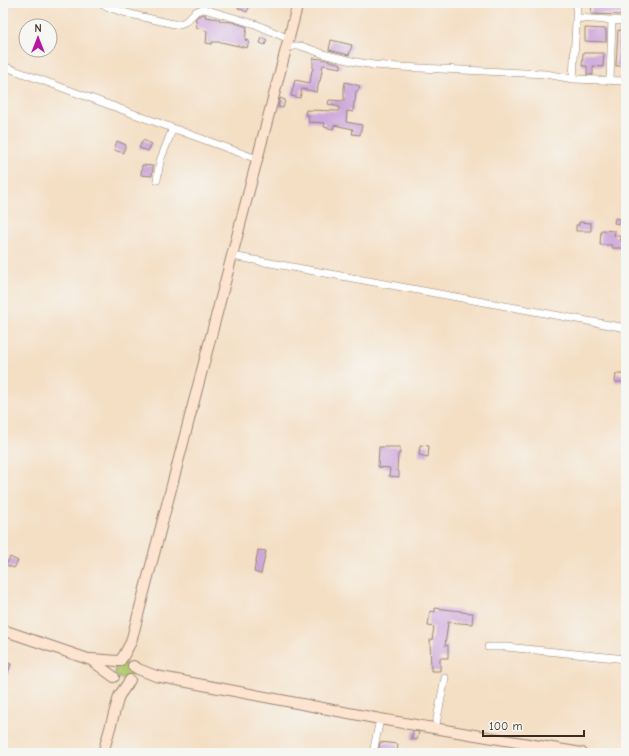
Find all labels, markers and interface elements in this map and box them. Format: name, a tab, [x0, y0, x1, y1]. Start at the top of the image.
north arrow	[18, 18, 58, 58]
text: N	[34, 22, 42, 35]
scale bar	[483, 712, 584, 738]
text: 100 m	[489, 719, 522, 733]

